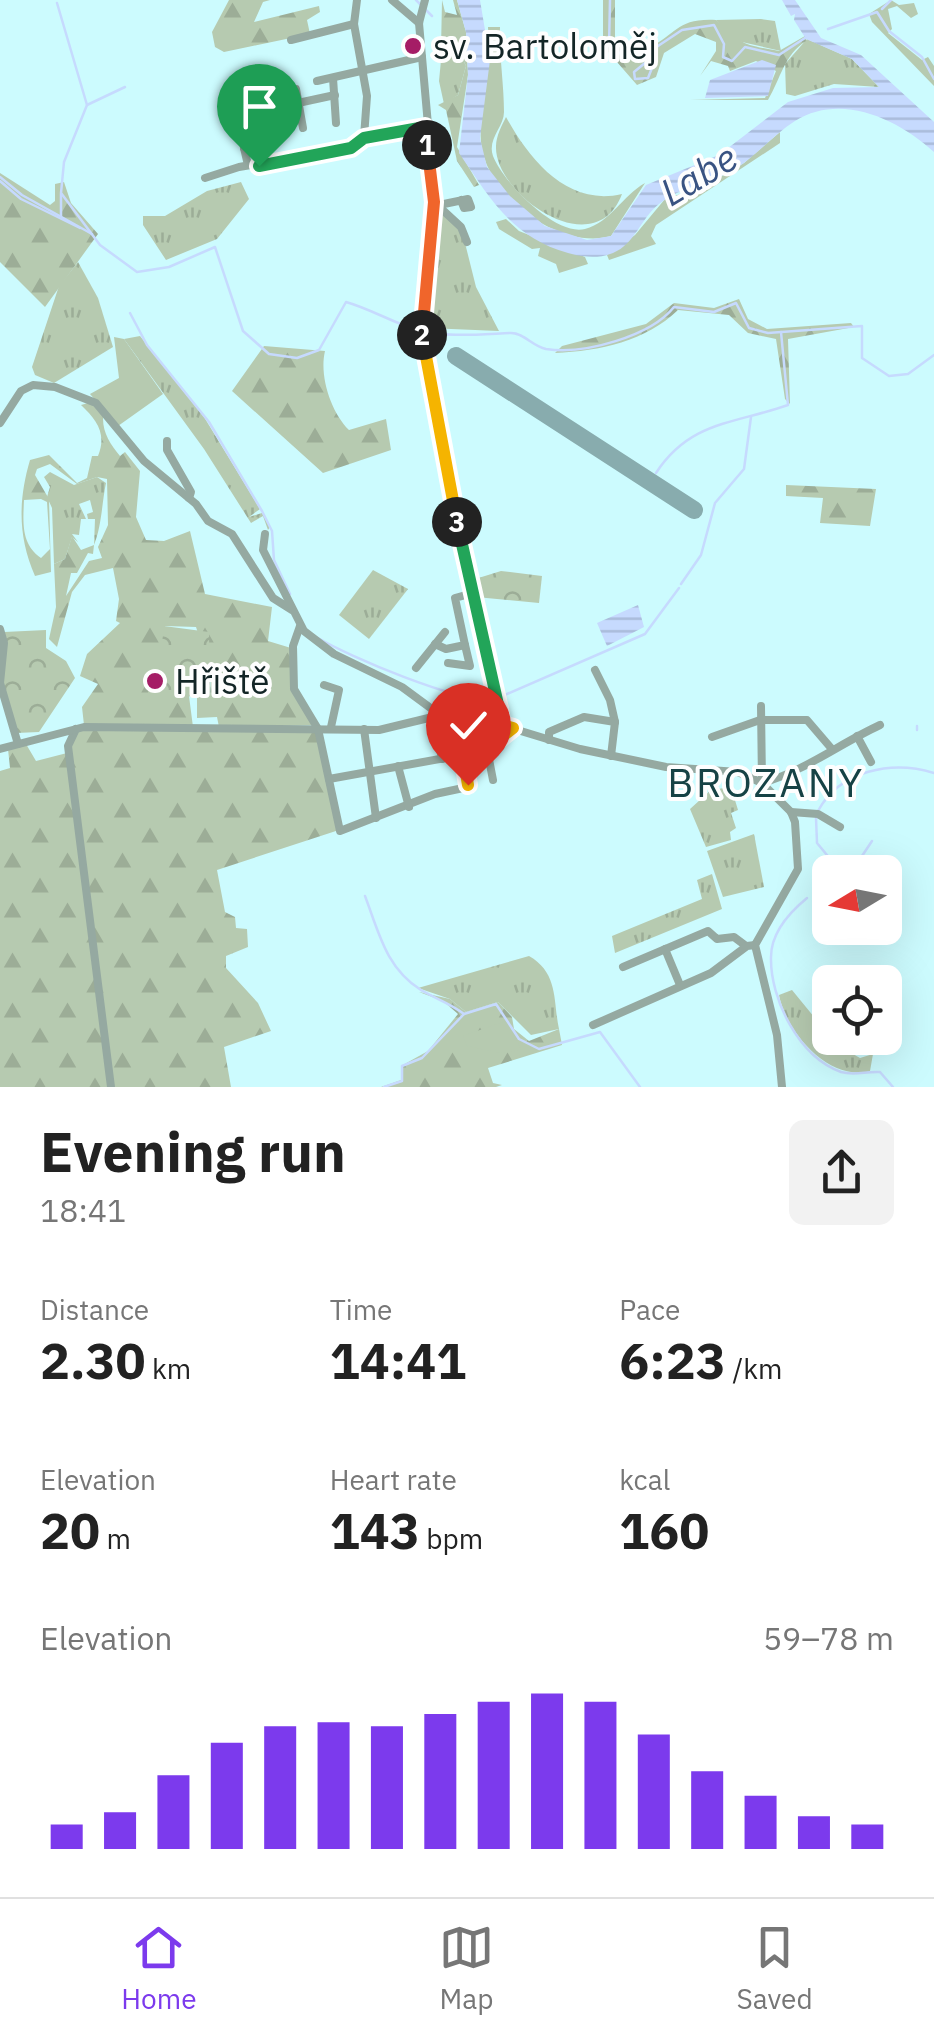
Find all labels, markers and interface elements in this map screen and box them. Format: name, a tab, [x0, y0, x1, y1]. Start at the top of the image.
place label: sv. Bartoloměj	[433, 23, 657, 69]
marker: sv. Bartoloměj	[402, 35, 424, 57]
pin	[217, 64, 302, 167]
icon: arrive	[232, 79, 287, 134]
pin: 1	[402, 120, 452, 170]
text: 1	[419, 126, 435, 163]
water label: Labe	[651, 132, 745, 216]
pin: 2	[397, 310, 447, 360]
text: 2	[414, 316, 430, 353]
pin: 3	[432, 497, 482, 547]
text: 3	[449, 503, 465, 540]
place label: Hřiště	[175, 658, 270, 704]
marker: Hřiště	[144, 670, 166, 692]
pin	[426, 683, 511, 786]
icon: check	[441, 698, 496, 753]
district label: BROZANY	[667, 756, 865, 808]
north arrow	[812, 855, 902, 945]
map controls	[812, 855, 902, 1055]
button: locate	[812, 965, 902, 1055]
text: Evening run	[40, 1116, 346, 1187]
button: share	[789, 1120, 894, 1225]
text: 18:41	[40, 1189, 126, 1231]
text: Distance	[40, 1291, 149, 1328]
text: Time	[330, 1291, 393, 1328]
text: Pace	[619, 1291, 680, 1328]
text: 2.30	[40, 1328, 146, 1393]
text: 14:41	[330, 1328, 466, 1393]
text: 6:23	[619, 1328, 726, 1393]
text: km	[146, 1350, 191, 1387]
text: /km	[726, 1350, 782, 1387]
text: Elevation	[40, 1461, 156, 1498]
text: Heart rate	[330, 1461, 457, 1498]
text: kcal	[619, 1461, 670, 1498]
text: 20	[40, 1498, 100, 1563]
text: 143	[330, 1498, 420, 1563]
text: 160	[619, 1498, 709, 1563]
text: m	[100, 1520, 131, 1557]
text: bpm	[420, 1520, 483, 1557]
text: Elevation	[40, 1617, 173, 1659]
text: 59–78 m	[763, 1617, 894, 1659]
tab: Home	[121, 1920, 197, 2017]
tab: Map	[439, 1920, 494, 2017]
tab: Saved	[737, 1920, 813, 2017]

